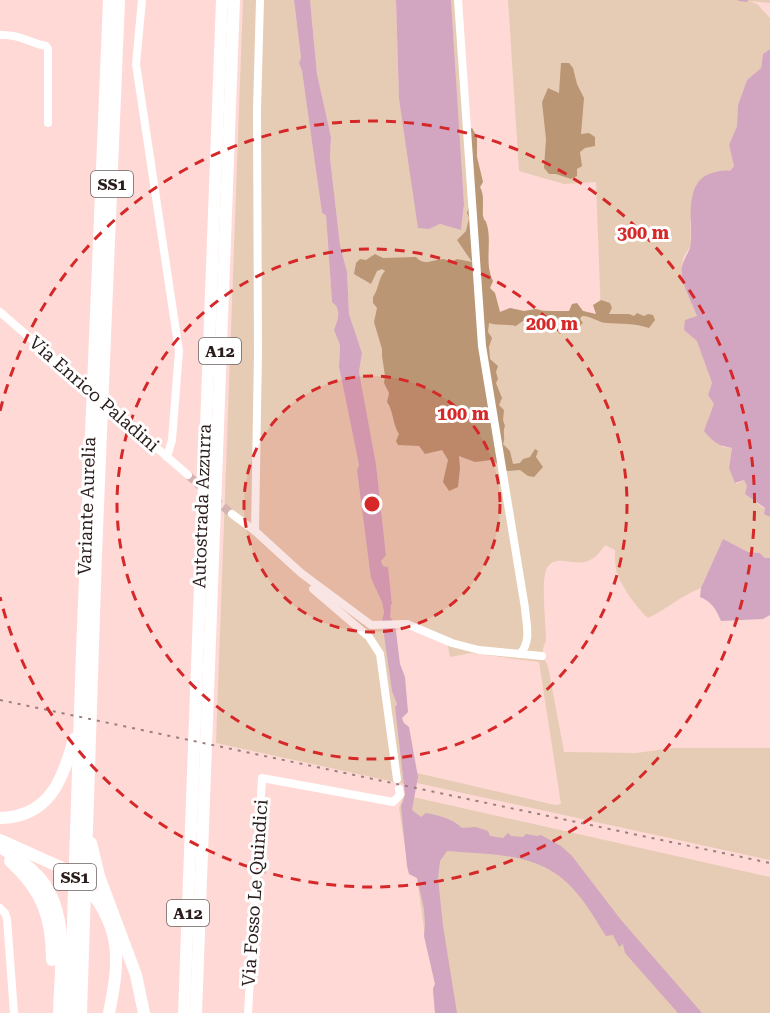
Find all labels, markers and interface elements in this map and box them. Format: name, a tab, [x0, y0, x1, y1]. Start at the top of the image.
road number: SS1	[91, 171, 133, 197]
text: 300 m	[617, 222, 670, 243]
text: 200 m	[526, 313, 579, 334]
street label: Via Enrico Paladini	[25, 332, 164, 456]
road number: A12	[199, 338, 241, 364]
text: 100 m	[437, 403, 490, 424]
street label: Autostrada Azzurra	[188, 423, 215, 589]
street label: Variante Aurelia	[74, 436, 99, 575]
centre of rings	[362, 494, 382, 514]
street label: Via Fosso Le Quindici	[237, 798, 272, 987]
road number: SS1	[54, 864, 96, 890]
road number: A12	[167, 900, 209, 926]

